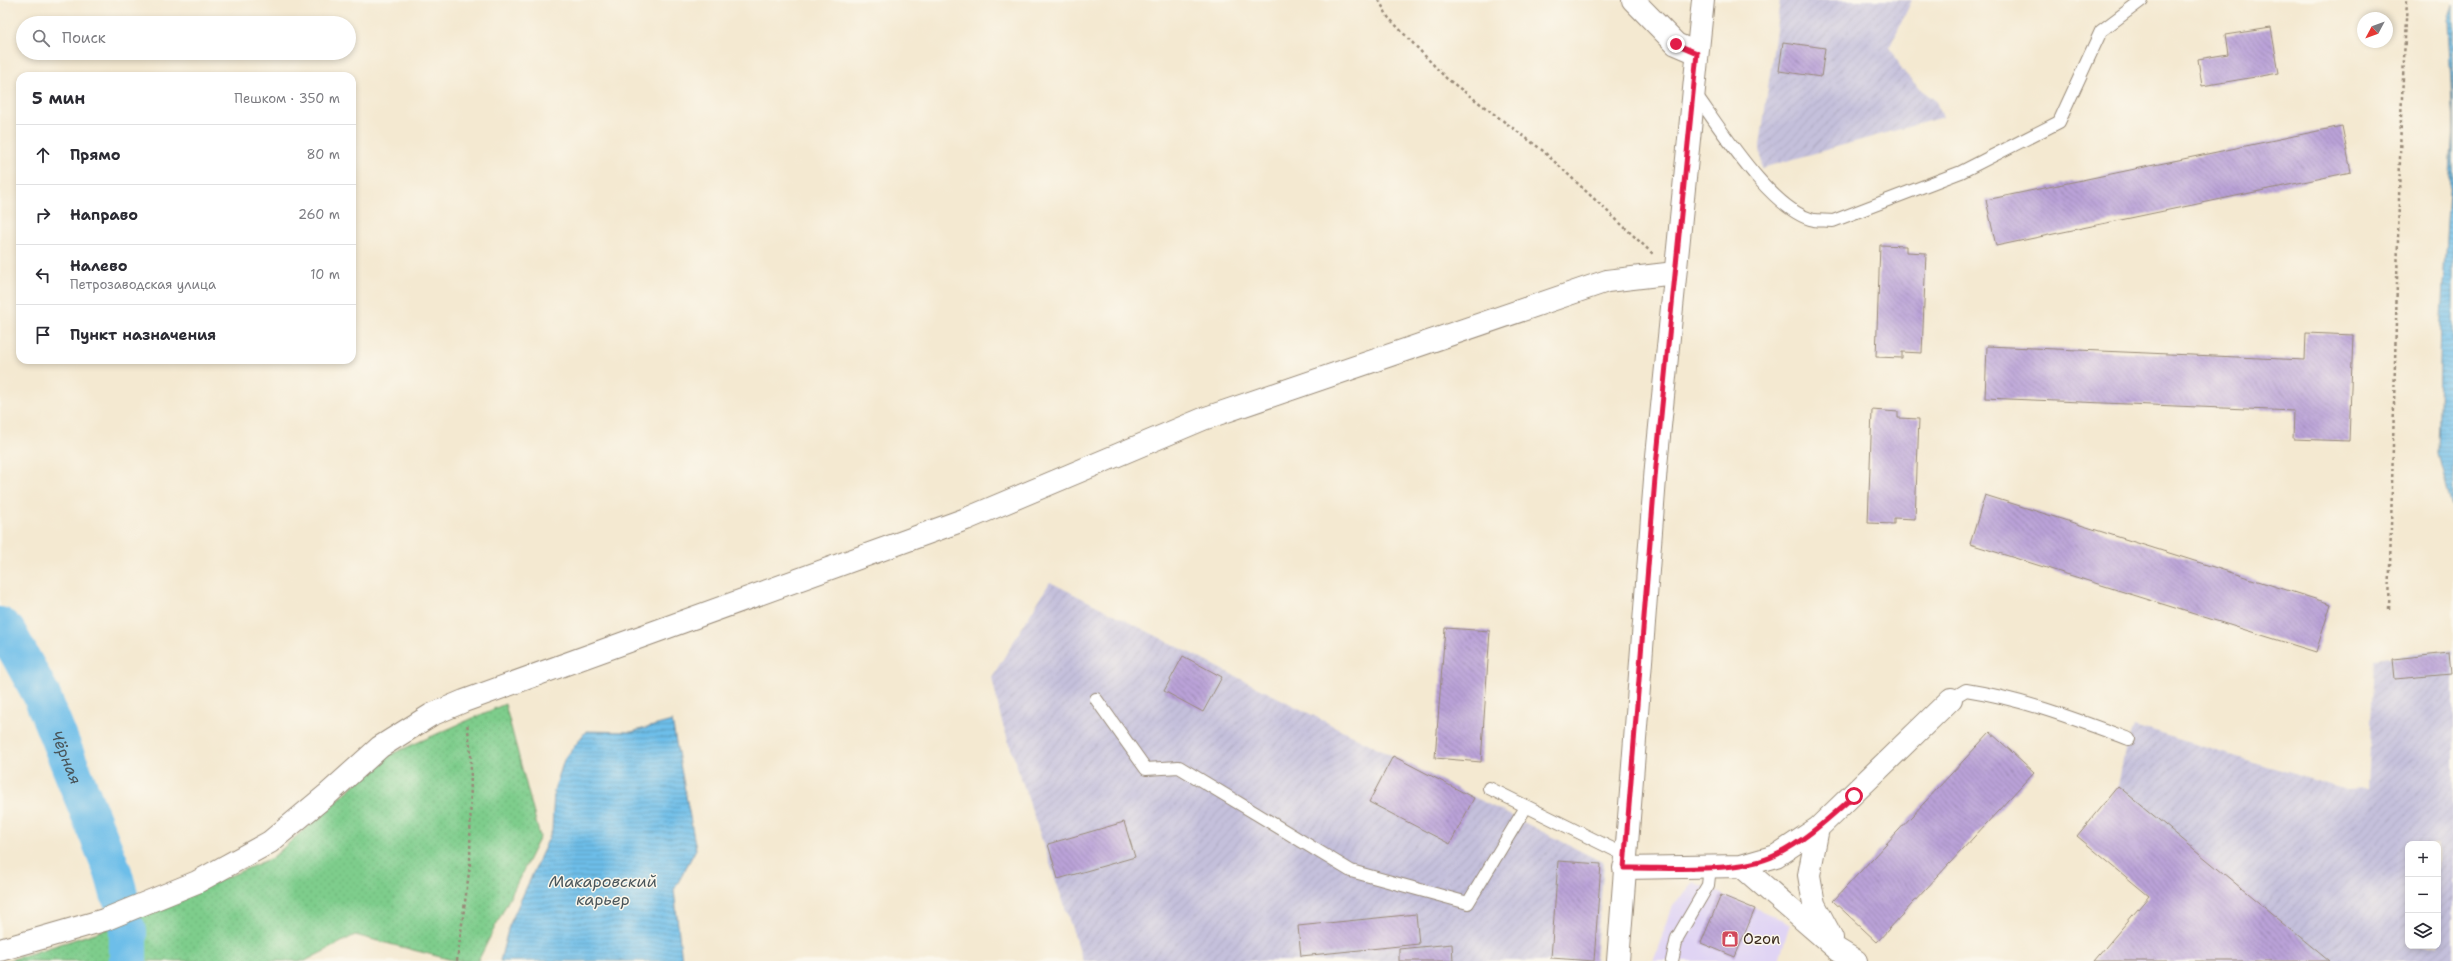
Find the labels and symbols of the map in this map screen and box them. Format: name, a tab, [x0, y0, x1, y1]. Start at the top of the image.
north arrow	[2357, 12, 2393, 48]
route end	[1667, 35, 1685, 53]
water label: Чёрная	[46, 727, 86, 787]
route start	[1845, 787, 1863, 805]
water label: Макаровский карьер	[549, 871, 657, 910]
shop icon: Ozon	[1720, 929, 1740, 949]
place label: Ozon	[1743, 929, 1780, 949]

